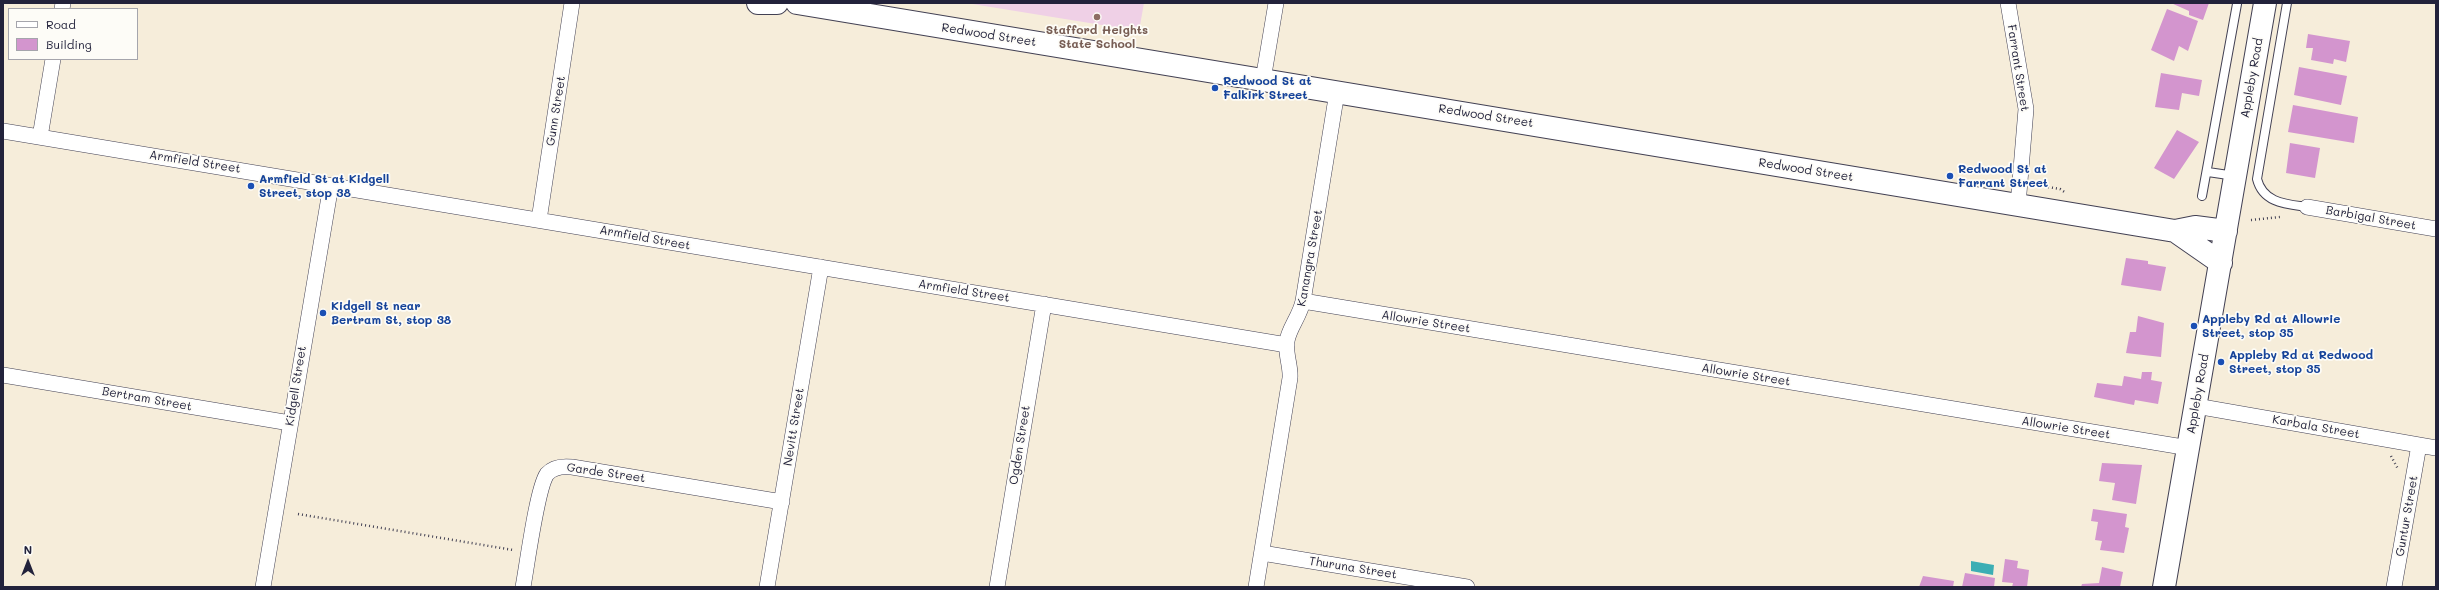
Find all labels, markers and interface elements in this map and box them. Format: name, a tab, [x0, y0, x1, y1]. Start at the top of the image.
legend	[8, 8, 138, 60]
marker: Stafford Heights State School	[1092, 12, 1102, 22]
text: Road	[46, 16, 76, 32]
street label: Redwood Street	[941, 20, 1037, 50]
place label: Stafford Heights State School	[1046, 23, 1148, 51]
street label: Farrant Street	[2004, 24, 2032, 112]
text: Building	[46, 36, 92, 52]
street label: Appleby Road	[2238, 37, 2266, 119]
place label: Redwood St at Falkirk Street	[1223, 74, 1312, 102]
street label: Gunn Street	[543, 75, 569, 147]
marker: Redwood St at Falkirk Street	[1210, 83, 1220, 93]
street label: Redwood Street	[1438, 101, 1534, 131]
street label: Armfield Street	[148, 148, 242, 176]
street label: Redwood Street	[1758, 155, 1854, 185]
place label: Redwood St at Farrant Street	[1958, 162, 2048, 190]
marker: Redwood St at Farrant Street	[1945, 171, 1955, 181]
place label: Armfield St at Kidgell Street, stop 38	[259, 172, 389, 200]
marker: Armfield St at Kidgell Street, stop 38	[246, 181, 256, 191]
street label: Barbigal Street	[2325, 203, 2417, 233]
street label: Kanangra Street	[1294, 208, 1326, 308]
street label: Armfield Street	[598, 223, 692, 253]
street label: Armfield Street	[917, 277, 1011, 305]
place label: Kidgell St near Bertram St, stop 38	[331, 299, 451, 327]
marker: Kidgell St near Bertram St, stop 38	[318, 308, 328, 318]
street label: Allowrie Street	[1380, 308, 1472, 336]
place label: Appleby Rd at Allowrie Street, stop 35	[2202, 312, 2340, 340]
marker: Appleby Rd at Allowrie Street, stop 35	[2189, 321, 2199, 331]
street label: Kidgell Street	[283, 345, 309, 427]
place label: Appleby Rd at Redwood Street, stop 35	[2229, 348, 2373, 376]
street label: Appleby Road	[2184, 353, 2212, 435]
marker: Appleby Rd at Redwood Street, stop 35	[2216, 357, 2226, 367]
street label: Allowrie Street	[1700, 361, 1792, 389]
street label: Bertram Street	[101, 384, 193, 414]
street label: Nevitt Street	[781, 387, 807, 467]
street label: Ogden Street	[1007, 404, 1033, 486]
street label: Karbala Street	[2271, 412, 2361, 442]
street label: Allowrie Street	[2020, 414, 2112, 442]
street label: Garde Street	[566, 460, 646, 486]
street label: Guntur Street	[2393, 474, 2421, 558]
north arrow	[8, 542, 48, 582]
text: N	[24, 542, 32, 557]
street label: Thuruna Street	[1308, 554, 1398, 582]

